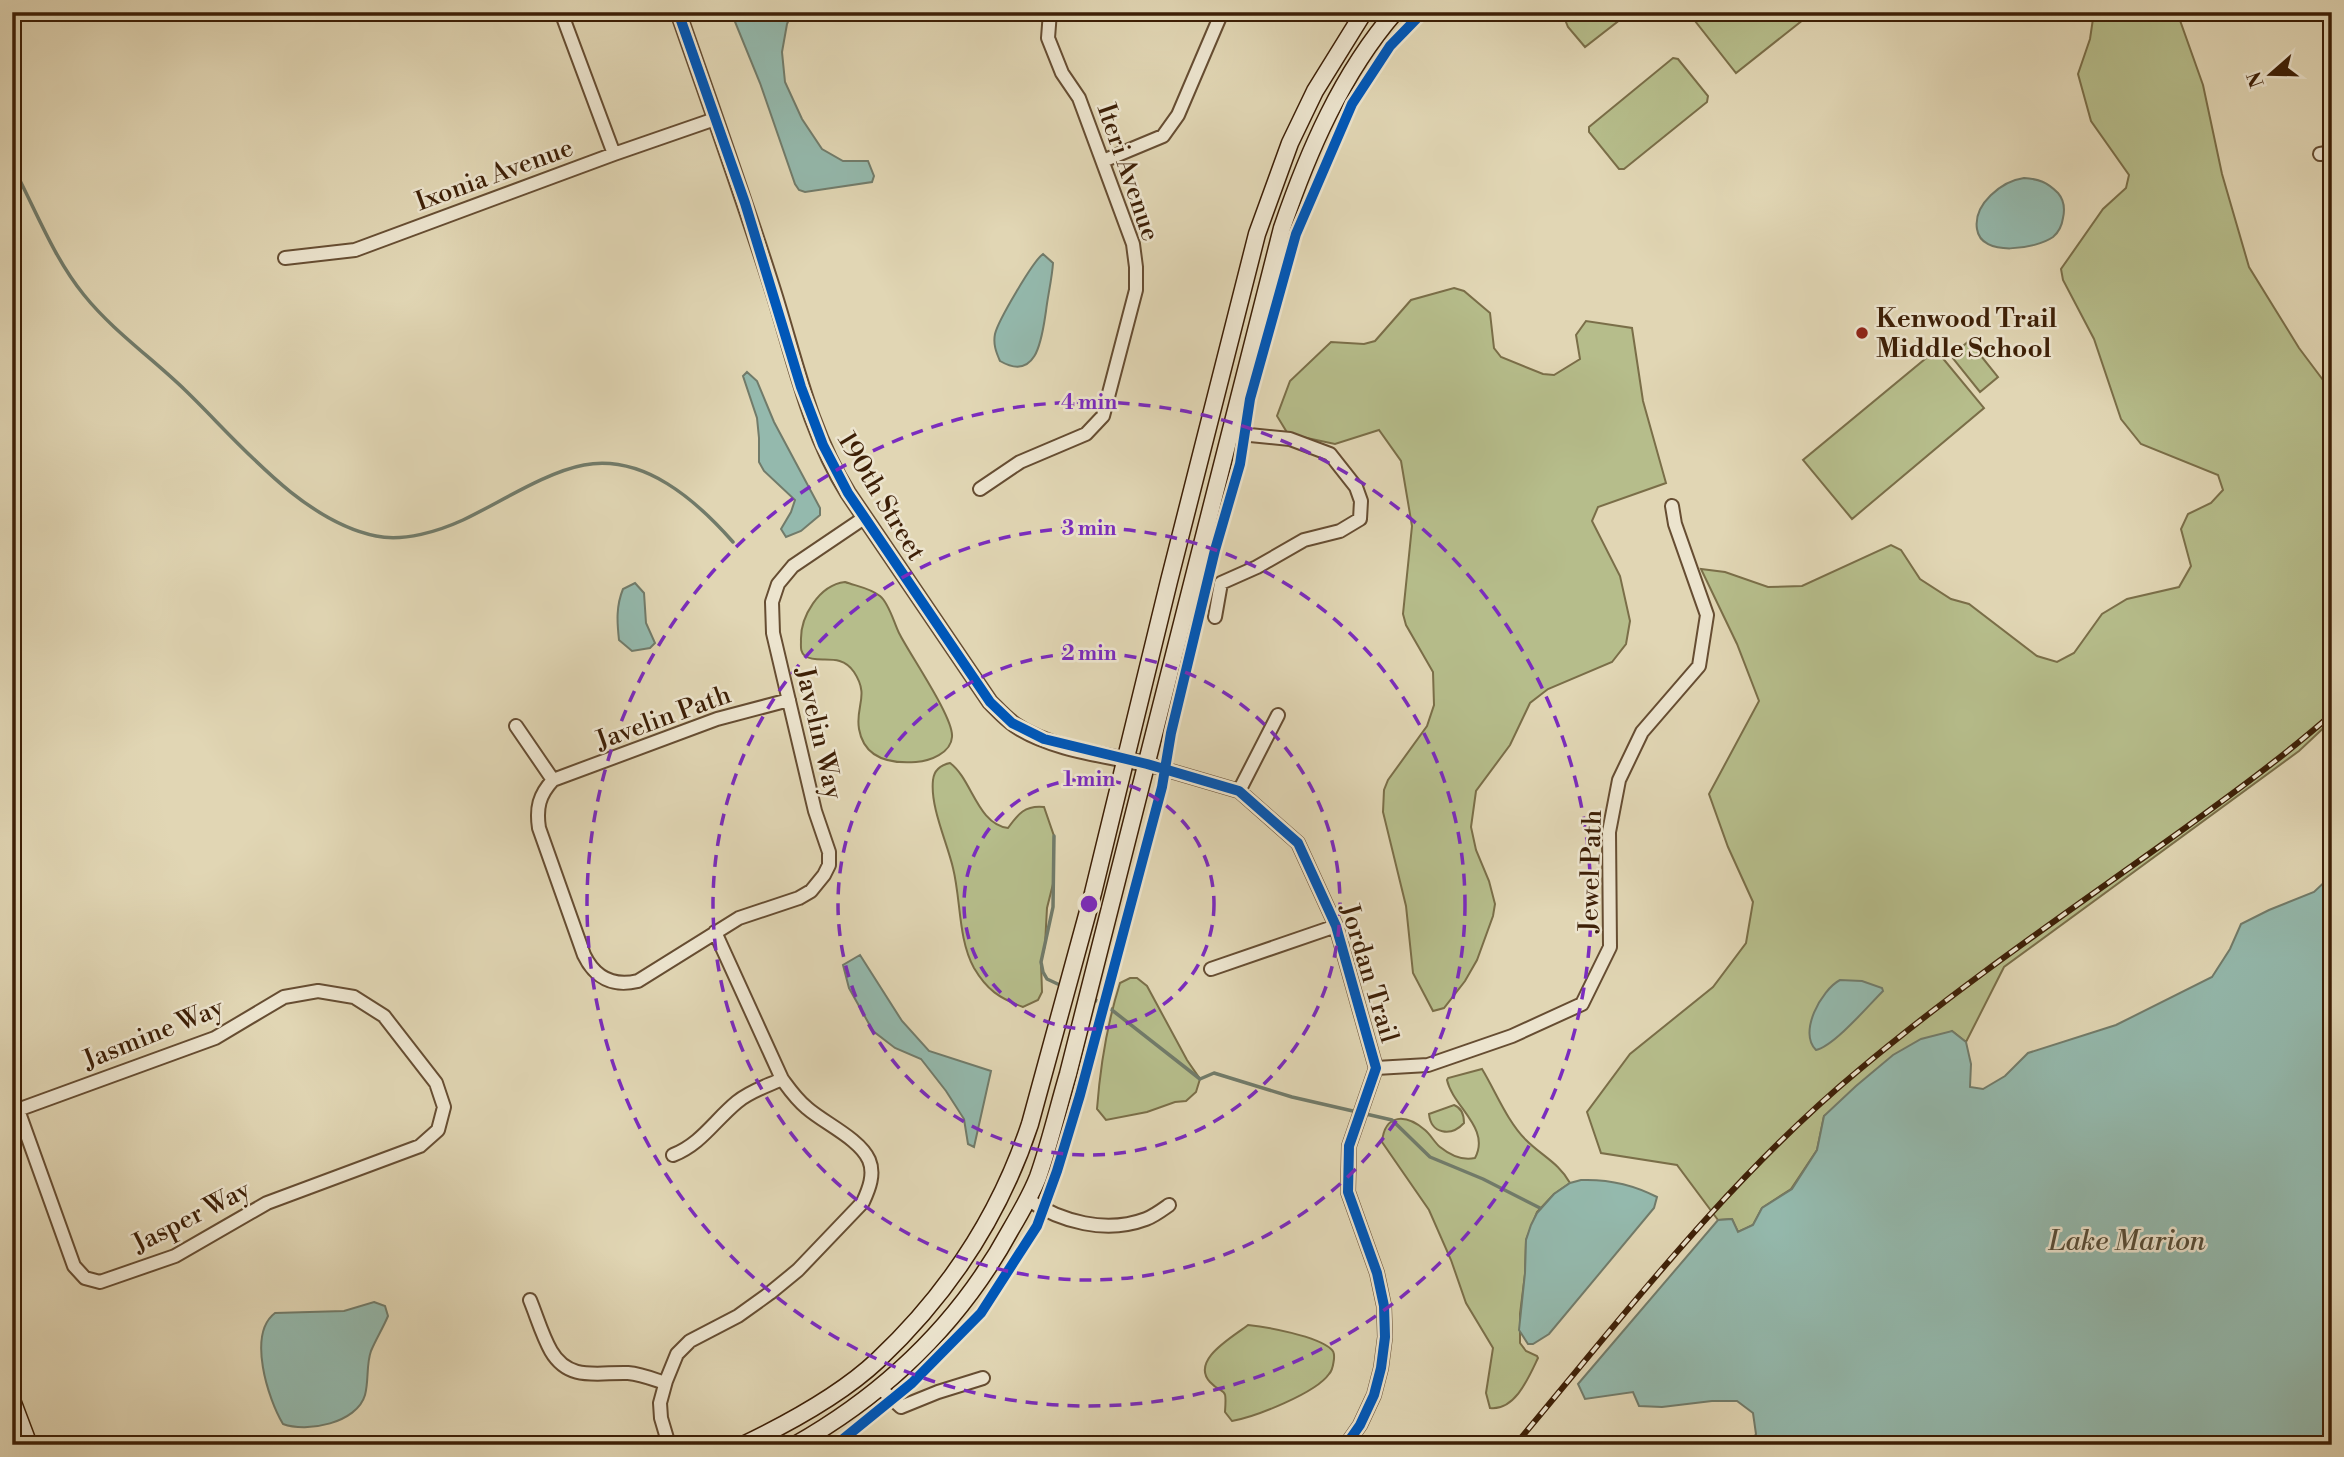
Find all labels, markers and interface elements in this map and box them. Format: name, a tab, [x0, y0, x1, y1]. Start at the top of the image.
north arrow	[2236, 38, 2306, 108]
text: N	[2242, 68, 2270, 91]
street label: Iteri Avenue	[1090, 99, 1167, 245]
street label: Ixonia Avenue	[411, 132, 577, 218]
place label: Kenwood Trail Middle School	[1876, 303, 2058, 365]
marker: Kenwood Trail Middle School	[1854, 325, 1870, 341]
text: 4 min	[1061, 390, 1117, 416]
street label: 190th Street	[830, 426, 932, 567]
text: 3 min	[1062, 516, 1116, 542]
text: 2 min	[1061, 641, 1117, 667]
street label: Javelin Way	[788, 663, 850, 803]
street label: Javelin Path	[591, 679, 735, 757]
text: 1 min	[1063, 767, 1115, 793]
street label: Jewel Path	[1573, 809, 1609, 934]
centre of rings	[1077, 892, 1101, 916]
street label: Jordan Trail	[1333, 899, 1405, 1047]
street label: Jasmine Way	[78, 991, 229, 1077]
street label: Jasper Way	[126, 1173, 256, 1261]
water label: Lake Marion	[2047, 1224, 2206, 1259]

